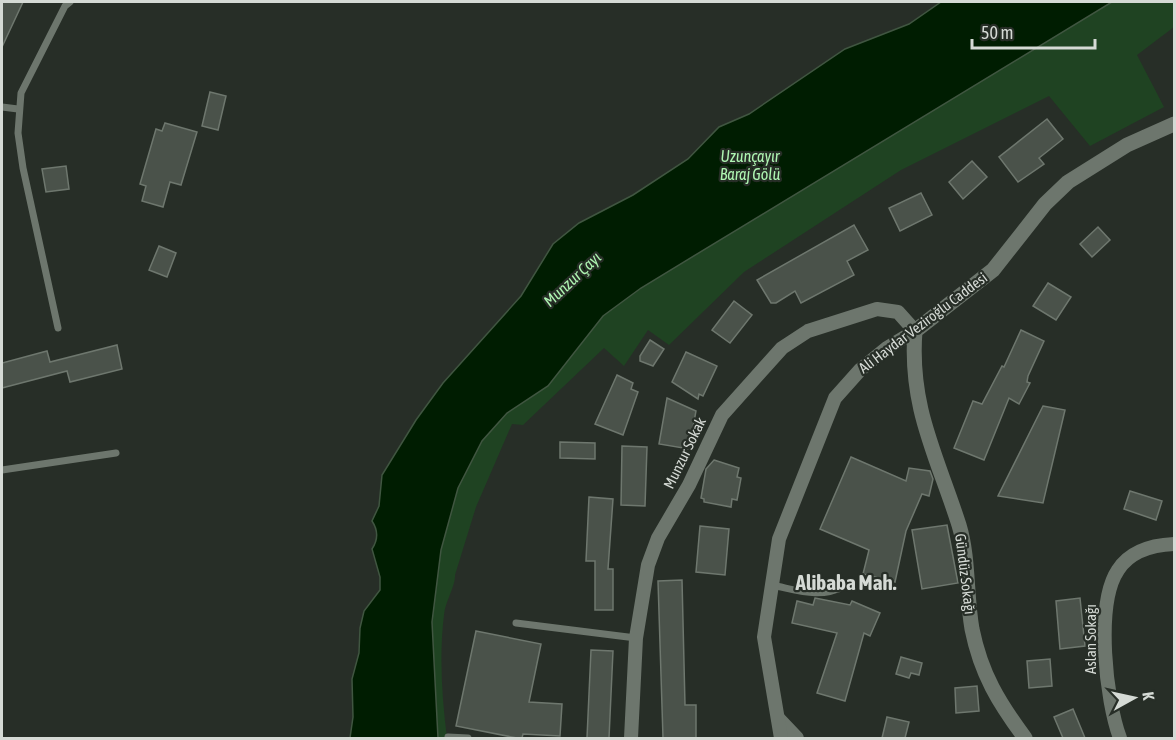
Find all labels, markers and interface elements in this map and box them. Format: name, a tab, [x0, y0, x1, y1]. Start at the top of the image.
scale bar	[972, 12, 1095, 50]
text: 50 m	[981, 22, 1013, 43]
water label: Uzunçayır Baraj Gölü	[720, 147, 781, 184]
water label: Munzur Çayı	[540, 248, 605, 311]
street label: Ali Haydar Veziroğlu Caddesi	[855, 269, 990, 376]
street label: Munzur Sokak	[660, 414, 709, 491]
street label: Gündüz Sokağı	[952, 533, 979, 615]
district label: Alibaba Mah.	[795, 570, 897, 594]
street label: Aslan Sokağı	[1082, 604, 1099, 674]
north arrow	[1104, 668, 1164, 728]
text: K	[1139, 691, 1158, 701]

